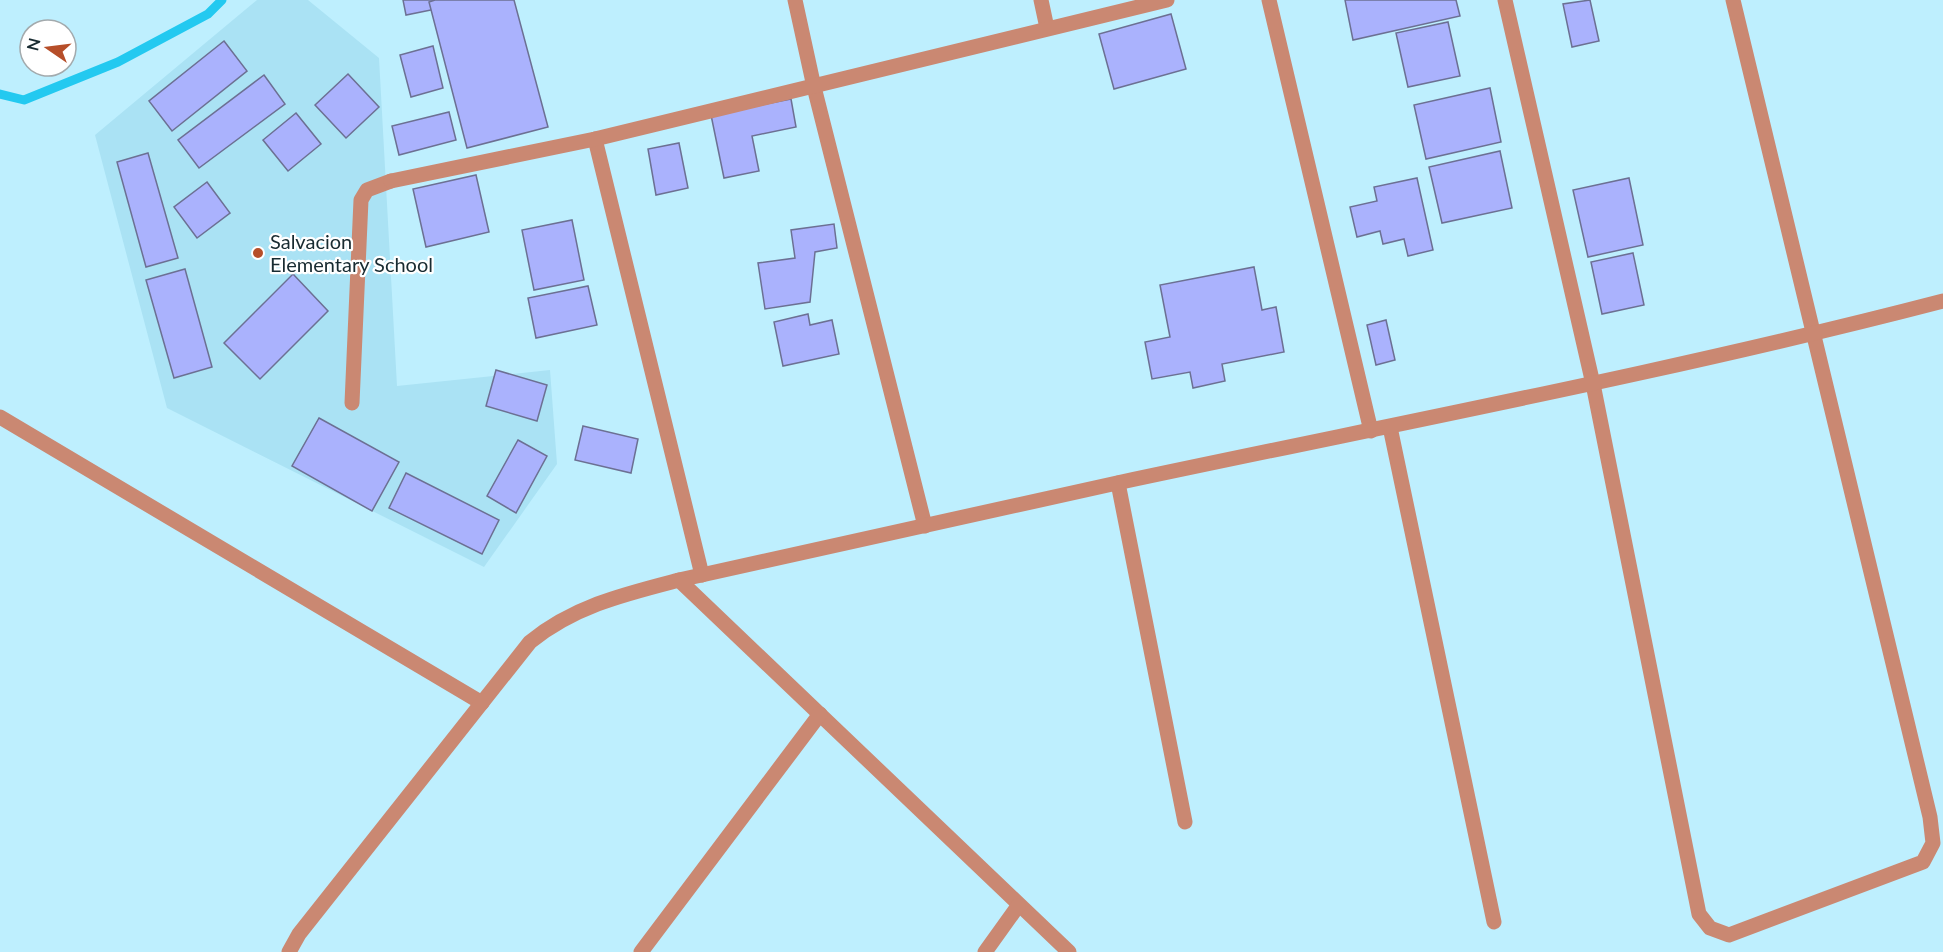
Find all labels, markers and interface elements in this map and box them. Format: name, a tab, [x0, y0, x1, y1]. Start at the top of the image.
north arrow	[18, 18, 78, 78]
text: N	[22, 36, 44, 53]
place label: Salvacion Elementary School	[270, 229, 433, 276]
marker: Salvacion Elementary School	[251, 246, 265, 260]

